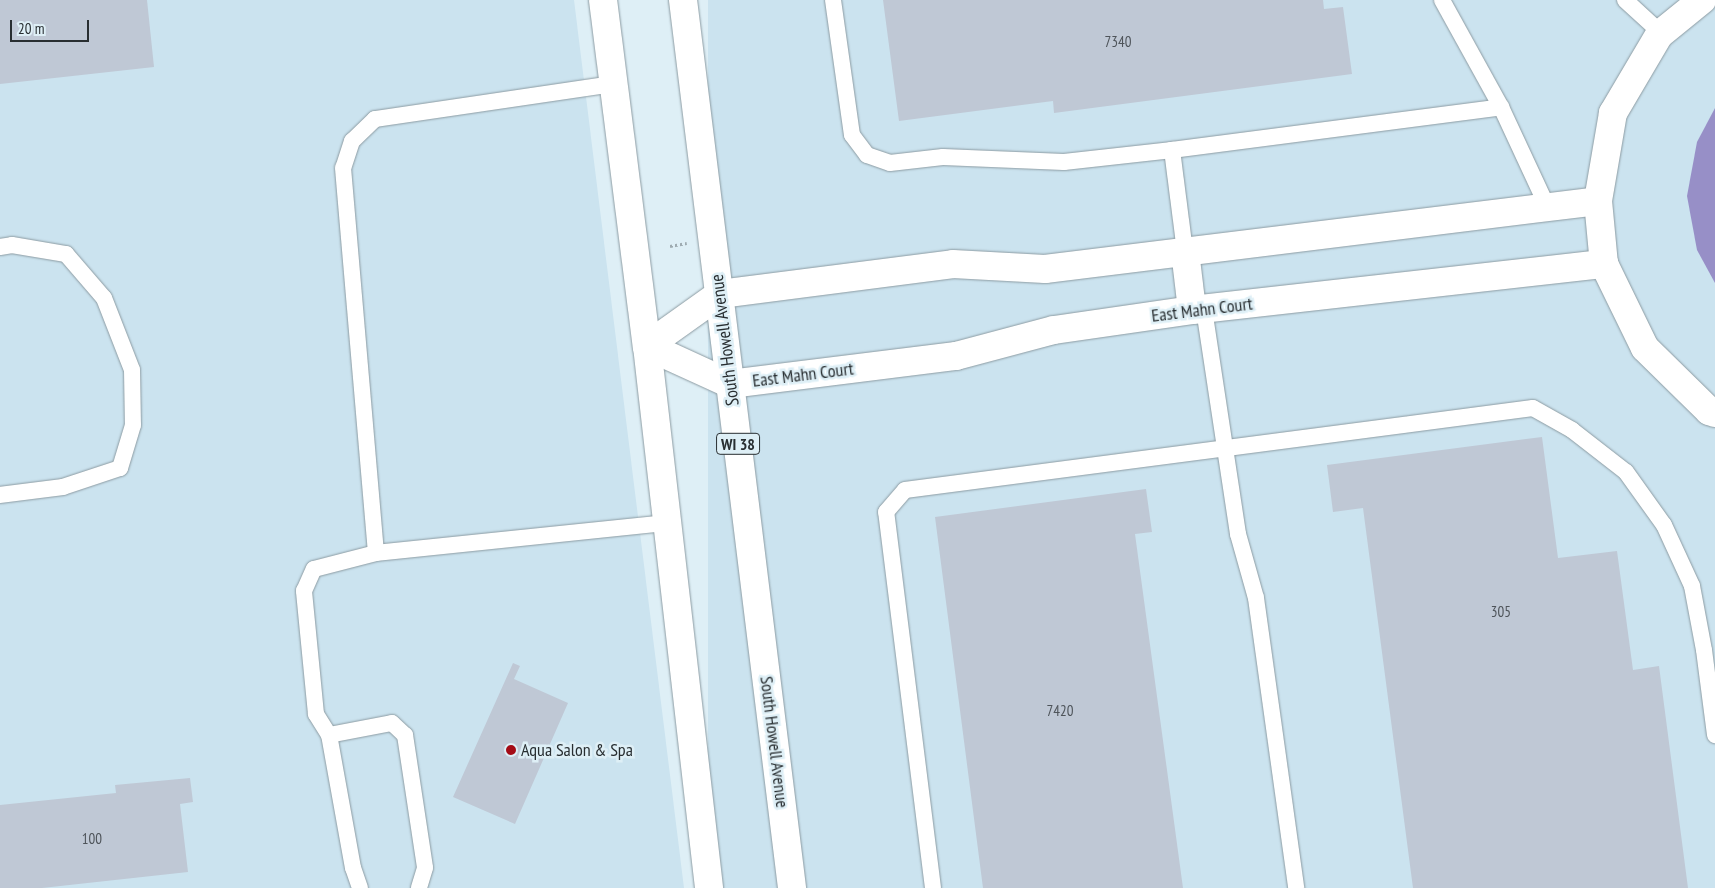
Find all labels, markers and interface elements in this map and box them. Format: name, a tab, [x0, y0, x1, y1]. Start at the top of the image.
scale bar	[12, 10, 91, 42]
text: 20 m	[18, 19, 44, 38]
house number: 7340	[1105, 33, 1131, 51]
street label: South Howell Avenue	[706, 273, 744, 407]
street label: East Mahn Court	[1150, 293, 1254, 327]
street label: East Mahn Court	[751, 358, 855, 392]
road number: WI 38	[716, 430, 760, 458]
house number: 305	[1491, 603, 1511, 621]
street label: South Howell Avenue	[755, 675, 793, 809]
house number: 7420	[1047, 702, 1073, 720]
place label: Aqua Salon & Spa	[521, 739, 633, 761]
marker: Aqua Salon & Spa	[505, 744, 517, 756]
house number: 100	[82, 830, 102, 848]

